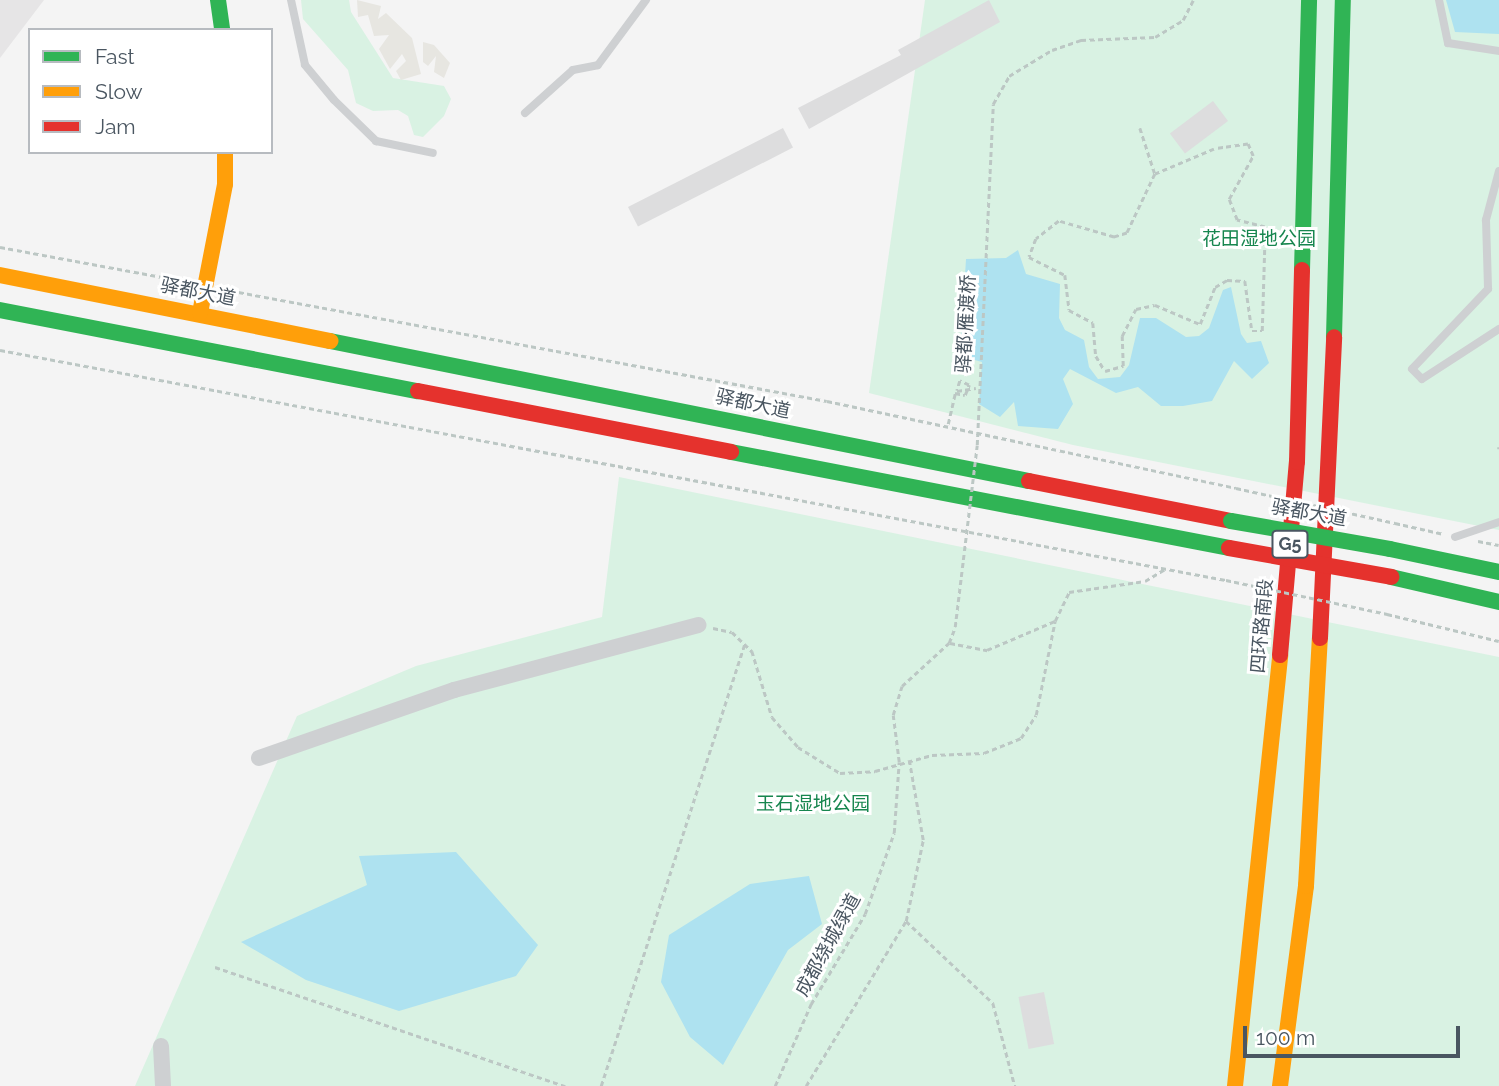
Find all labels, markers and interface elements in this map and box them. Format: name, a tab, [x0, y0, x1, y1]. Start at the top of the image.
legend	[28, 28, 273, 154]
text: Fast	[95, 44, 135, 69]
text: Slow	[95, 79, 143, 104]
text: Jam	[95, 114, 136, 139]
park label: 花田湿地公园	[1202, 228, 1316, 250]
street label: 驿都大道	[159, 274, 237, 310]
street label: 驿都·雁渡桥	[952, 274, 980, 374]
street label: 驿都大道	[713, 385, 793, 423]
street label: 驿都大道	[1270, 495, 1348, 531]
road number: G5	[1271, 530, 1309, 558]
street label: 四环路南段	[1247, 578, 1277, 674]
park label: 玉石湿地公园	[756, 793, 870, 815]
street label: 成都绕城绿道	[790, 890, 866, 1000]
scale bar	[1247, 1012, 1464, 1056]
text: 100 m	[1256, 1025, 1315, 1050]

